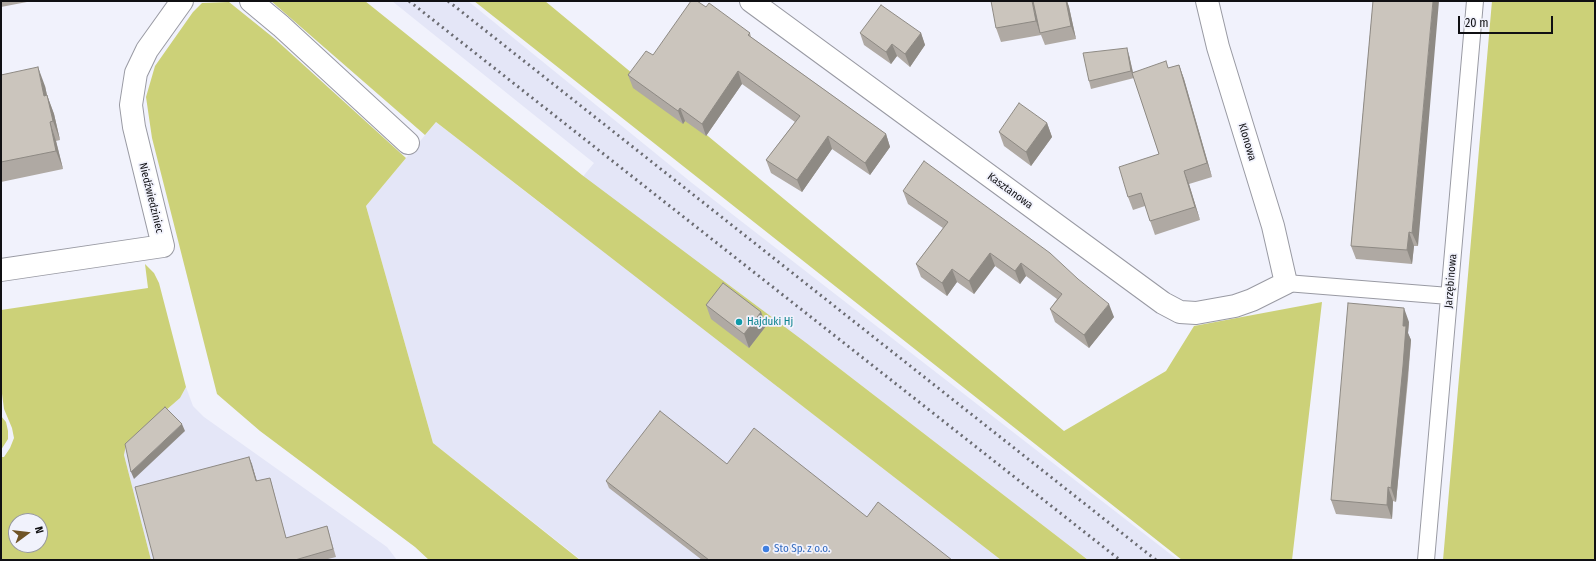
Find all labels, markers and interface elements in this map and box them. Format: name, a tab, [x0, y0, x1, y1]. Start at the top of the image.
scale bar	[1460, 8, 1555, 34]
text: 20 m	[1465, 16, 1489, 30]
street label: Klonowa	[1235, 122, 1259, 162]
street label: Niedźwiedziniec	[136, 161, 166, 235]
street label: Kasztanowa	[985, 170, 1035, 212]
street label: Jarzębinowa	[1442, 253, 1460, 309]
place label: Hajduki Hj	[747, 315, 793, 329]
marker: Hajduki Hj	[734, 317, 744, 327]
north arrow	[8, 513, 48, 553]
text: N	[32, 525, 46, 535]
place label: Sto Sp. z o.o.	[774, 542, 830, 556]
marker: Sto Sp. z o.o.	[761, 544, 771, 554]

